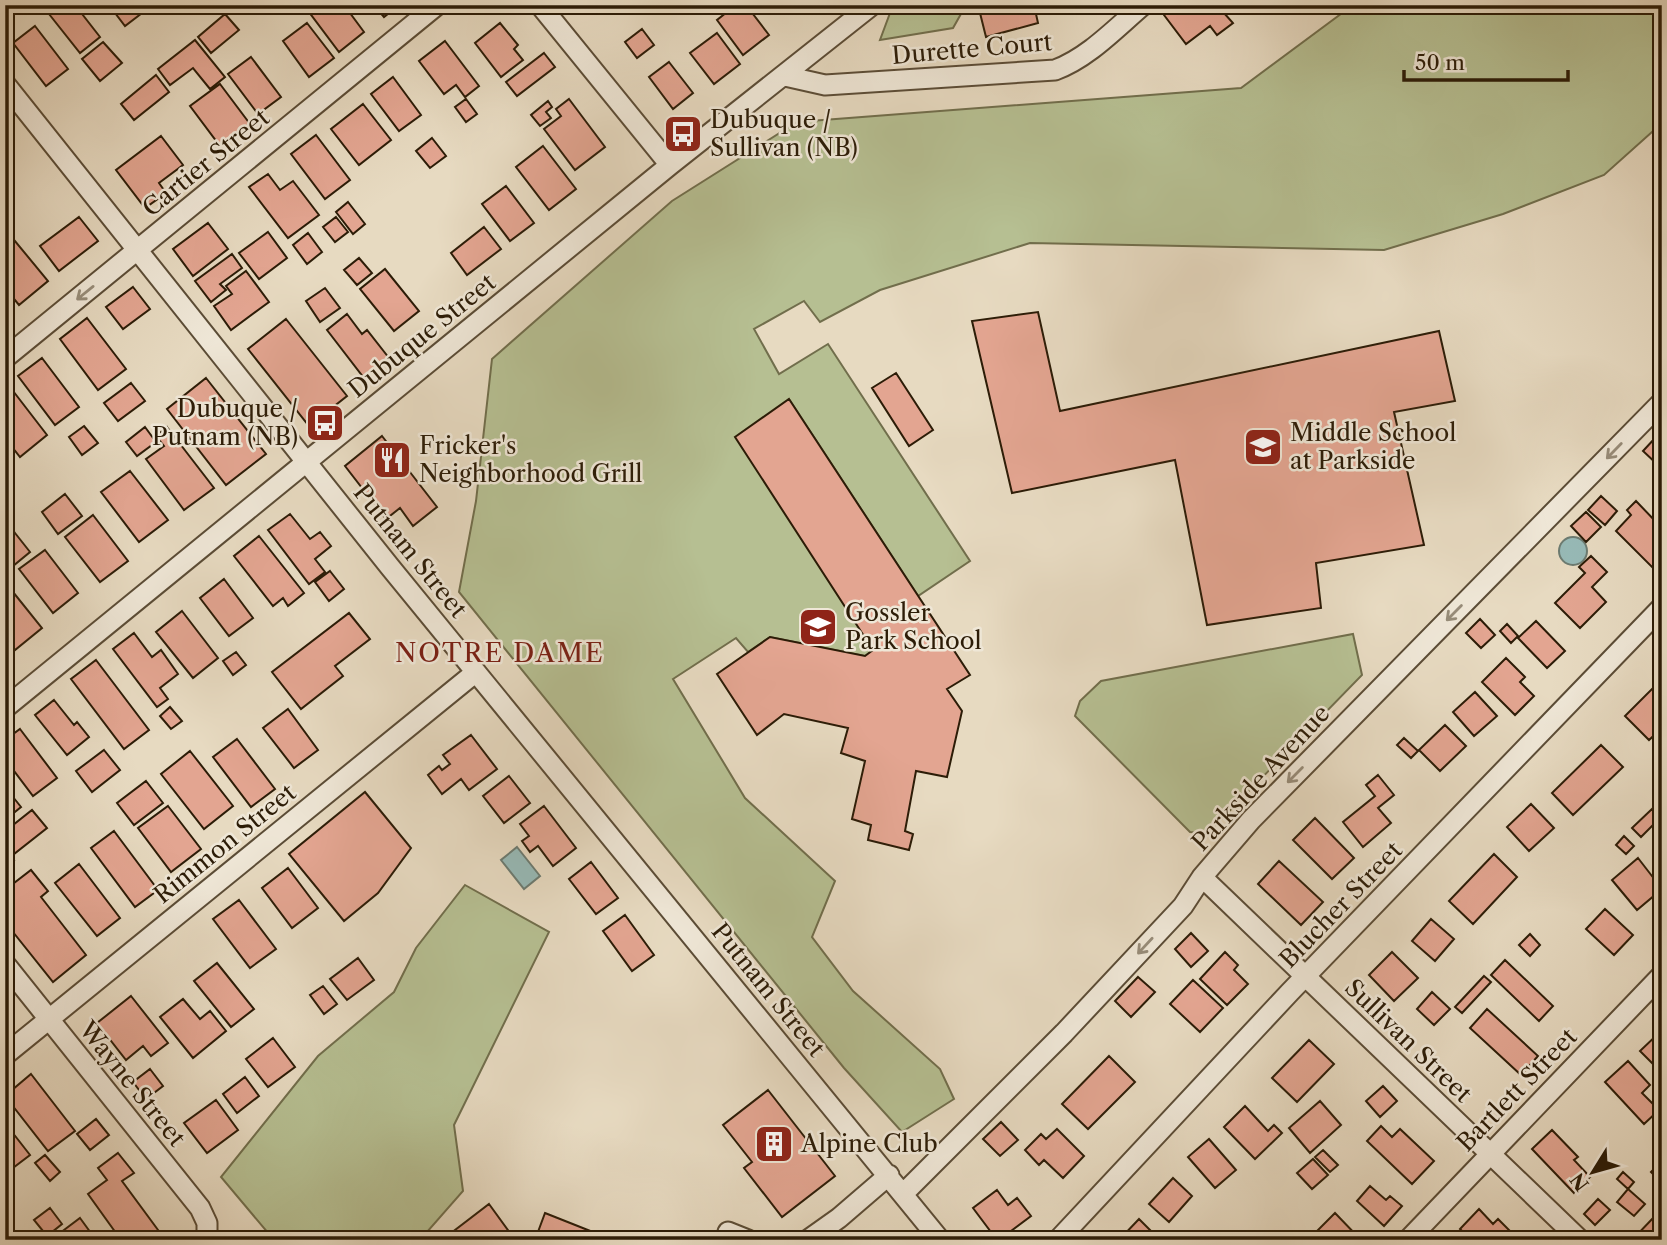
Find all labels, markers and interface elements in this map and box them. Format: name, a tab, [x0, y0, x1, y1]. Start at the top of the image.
street label: Durette Court	[891, 27, 1054, 70]
scale bar	[1404, 38, 1569, 82]
text: 50 m	[1415, 50, 1465, 75]
street label: Cartier Street	[137, 102, 275, 223]
place label: Dubuque / Sullivan (NB)	[710, 105, 858, 162]
bus stop icon: Dubuque / Sullivan (NB)	[662, 113, 704, 155]
street label: Dubuque Street	[342, 267, 501, 404]
one-way arrow	[76, 286, 94, 301]
place label: Dubuque / Putnam (NB)	[152, 394, 298, 451]
bus stop icon: Dubuque / Putnam (NB)	[304, 402, 346, 444]
place label: Middle School at Parkside	[1290, 418, 1456, 475]
school or university icon: Middle School at Parkside	[1242, 426, 1284, 468]
place label: Fricker's Neighborhood Grill	[419, 431, 642, 488]
restaurant icon: Fricker's Neighborhood Grill	[371, 439, 413, 481]
one-way arrow	[1605, 442, 1622, 459]
street label: Putnam Street	[348, 478, 473, 624]
place label: Gossler Park School	[845, 598, 982, 655]
one-way arrow	[1446, 604, 1463, 621]
school or university icon: Gossler Park School	[797, 606, 839, 648]
district label: NOTRE DAME	[395, 637, 605, 669]
street label: Parkside Avenue	[1186, 699, 1336, 857]
one-way arrow	[1286, 766, 1303, 783]
street label: Rimmon Street	[148, 777, 302, 910]
street label: Blucher Street	[1273, 835, 1408, 974]
street label: Putnam Street	[706, 917, 831, 1063]
one-way arrow	[1137, 937, 1154, 954]
street label: Sullivan Street	[1339, 973, 1478, 1109]
street label: Wayne Street	[73, 1015, 192, 1152]
street label: Bartlett Street	[1451, 1022, 1583, 1157]
building icon: Alpine Club	[753, 1123, 795, 1165]
place label: Alpine Club	[800, 1129, 938, 1158]
north arrow	[1558, 1136, 1628, 1206]
text: N	[1566, 1168, 1594, 1195]

